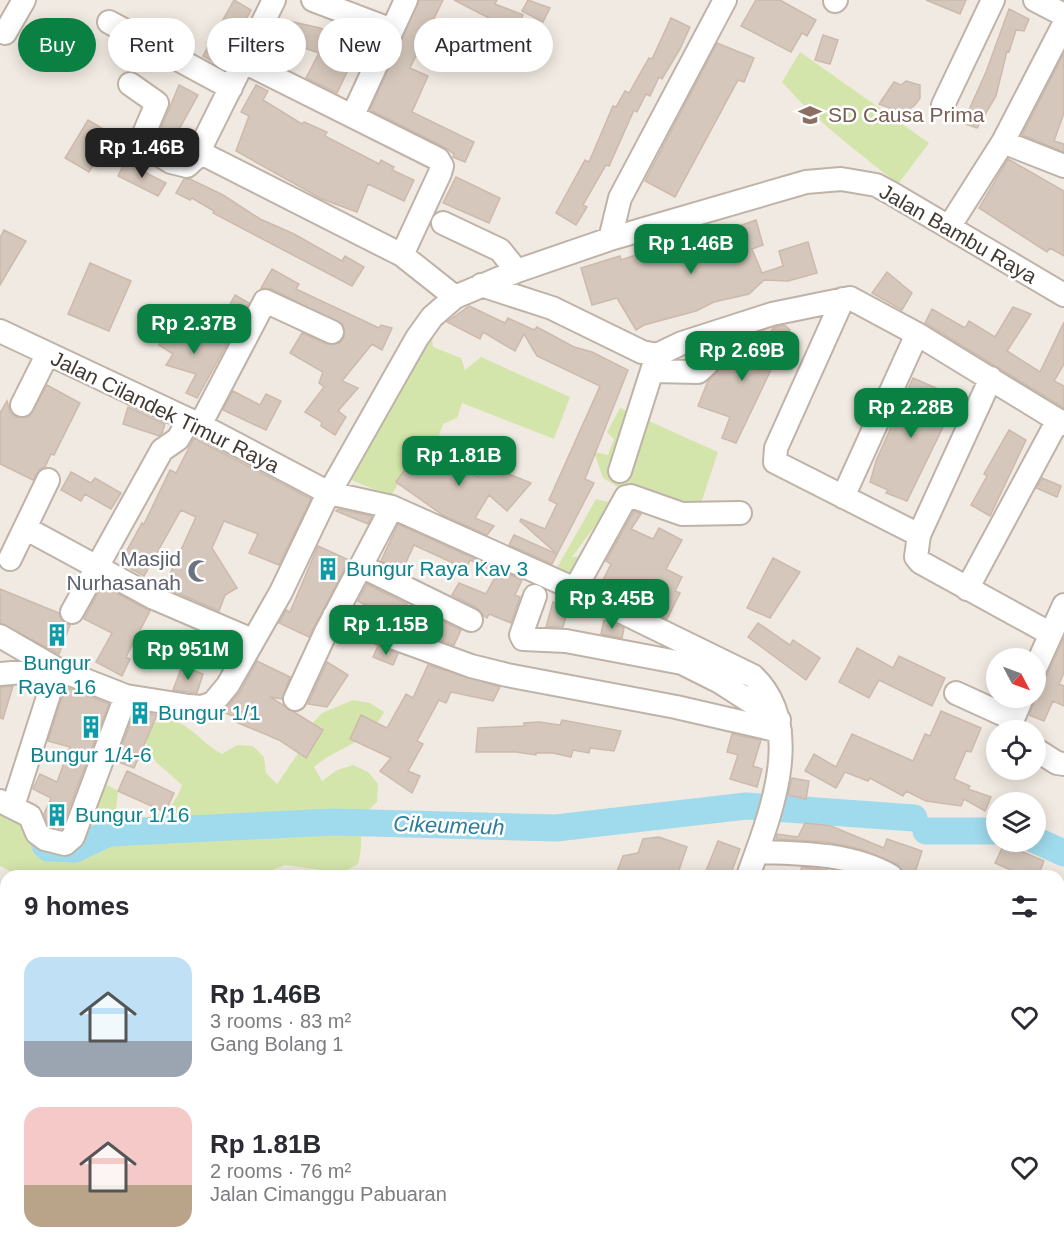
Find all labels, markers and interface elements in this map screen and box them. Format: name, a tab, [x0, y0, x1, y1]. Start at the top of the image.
chip: Buy	[18, 18, 96, 72]
chip: Rent	[108, 18, 195, 72]
chip: Filters	[207, 18, 306, 72]
chip: New	[318, 18, 402, 72]
chip: Apartment	[414, 18, 553, 72]
school or university icon: SD Causa Prima	[797, 102, 823, 128]
place label: SD Causa Prima	[828, 103, 985, 126]
pin: Rp 1.46B	[80, 128, 204, 179]
text: Rp 1.46B	[99, 136, 185, 158]
street label: Jalan Bambu Raya	[876, 179, 1041, 288]
pin: Rp 1.46B	[629, 224, 753, 275]
text: Rp 1.46B	[648, 232, 734, 254]
pin: Rp 2.37B	[132, 304, 256, 355]
text: Rp 2.37B	[151, 312, 237, 334]
pin: Rp 2.69B	[680, 331, 804, 382]
text: Rp 2.69B	[699, 339, 785, 361]
street label: Jalan Cilandek Timur Raya	[47, 346, 283, 477]
pin: Rp 2.28B	[849, 388, 973, 439]
text: Rp 2.28B	[868, 396, 954, 418]
pin: Rp 1.81B	[397, 436, 521, 487]
text: Rp 1.81B	[416, 444, 502, 466]
place label: Masjid Nurhasanah	[67, 547, 181, 594]
building icon: Bungur Raya Kav 3	[315, 556, 341, 582]
place label: Bungur Raya Kav 3	[346, 557, 528, 580]
mosque icon: Masjid Nurhasanah	[186, 558, 212, 584]
pin: Rp 3.45B	[550, 579, 674, 630]
text: Rp 3.45B	[569, 587, 655, 609]
pin: Rp 1.15B	[324, 605, 448, 656]
text: Rp 1.15B	[343, 613, 429, 635]
building icon: Bungur Raya 16	[44, 622, 70, 648]
pin: Rp 951M	[133, 630, 243, 681]
text: Rp 951M	[147, 638, 229, 660]
north arrow	[986, 648, 1046, 708]
map controls	[986, 648, 1046, 852]
place label: Bungur Raya 16	[18, 651, 96, 698]
building icon: Bungur 1/1	[127, 700, 153, 726]
place label: Bungur 1/1	[158, 701, 261, 724]
building icon: Bungur 1/4-6	[78, 714, 104, 740]
button: locate	[986, 720, 1046, 780]
place label: Bungur 1/4-6	[30, 743, 152, 766]
button: layers	[986, 792, 1046, 852]
building icon: Bungur 1/16	[44, 802, 70, 828]
place label: Bungur 1/16	[75, 803, 189, 826]
water label: Cikeumeuh	[393, 811, 505, 840]
icon: filters	[1008, 890, 1041, 923]
text: 9 homes	[24, 891, 130, 921]
text: Rp 1.46B	[210, 979, 321, 1009]
icon: home	[72, 981, 144, 1053]
icon: heart	[1008, 1001, 1041, 1034]
text: 3 rooms · 83 m²	[210, 1010, 351, 1032]
text: Gang Bolang 1	[210, 1033, 343, 1055]
text: Rp 1.81B	[210, 1129, 321, 1159]
icon: home	[72, 1131, 144, 1203]
icon: heart	[1008, 1151, 1041, 1184]
text: 2 rooms · 76 m²	[210, 1160, 351, 1182]
text: Jalan Cimanggu Pabuaran	[210, 1183, 447, 1205]

